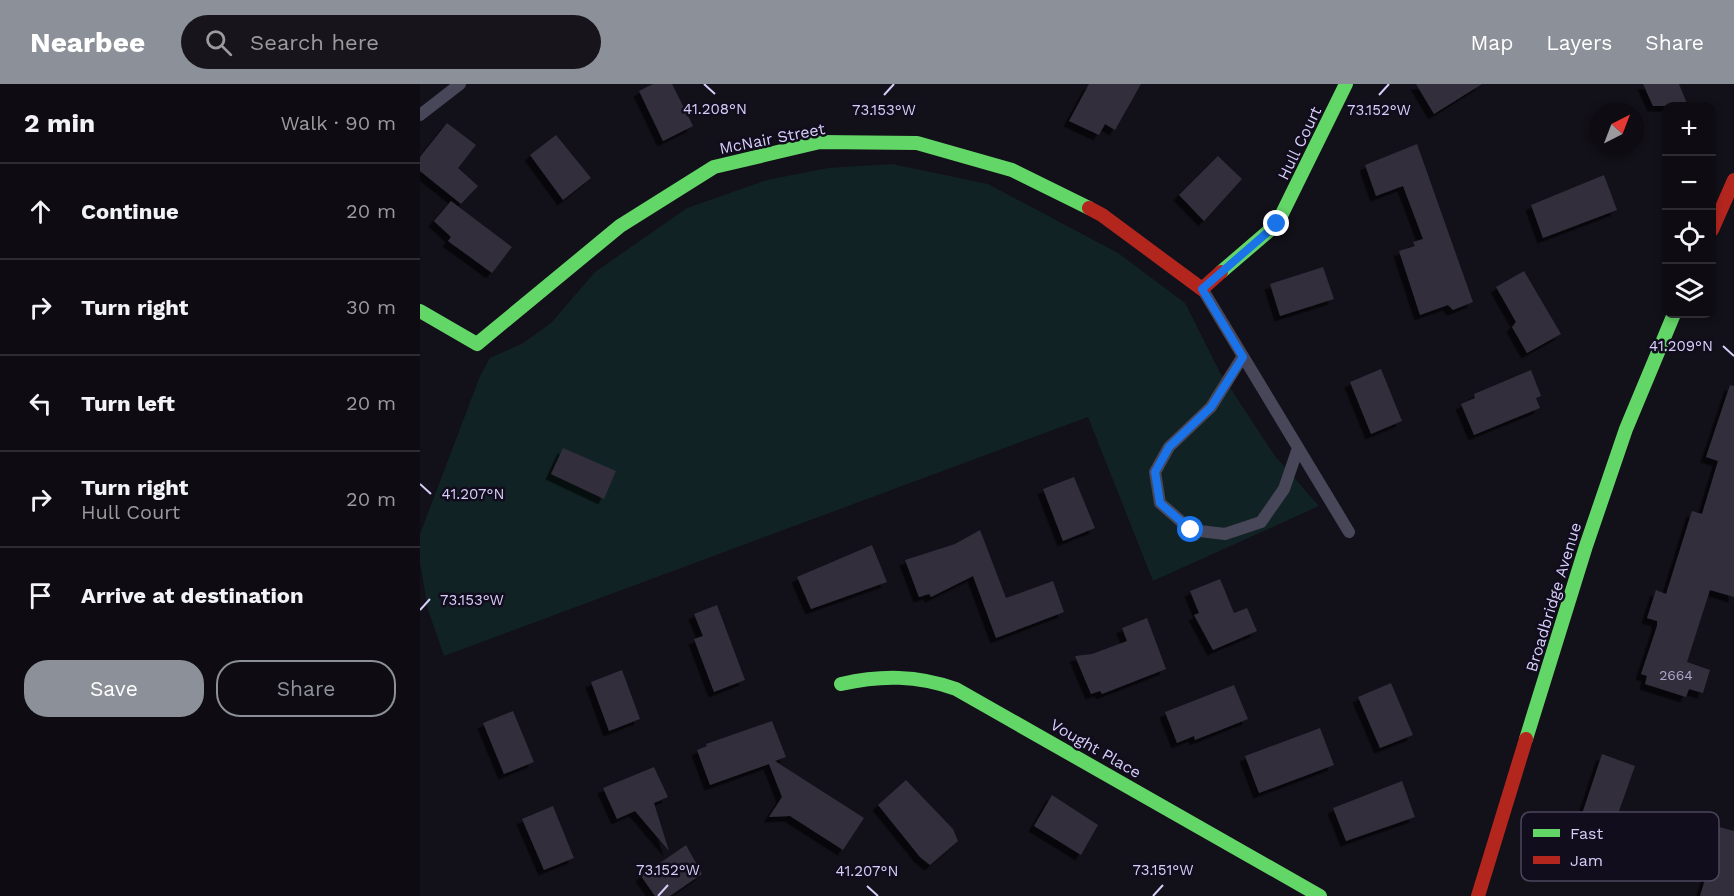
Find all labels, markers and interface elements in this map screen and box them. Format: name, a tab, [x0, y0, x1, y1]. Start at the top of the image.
search box	[181, 15, 601, 69]
text: Nearbee	[30, 26, 145, 59]
icon: search	[202, 26, 235, 59]
text: Search here	[250, 30, 379, 55]
text: Map	[1470, 30, 1513, 55]
text: Layers	[1546, 30, 1612, 55]
text: Share	[1645, 30, 1704, 55]
text: 41.208°N	[683, 100, 747, 118]
text: 73.153°W	[852, 101, 916, 119]
text: 73.152°W	[1347, 101, 1411, 119]
north arrow	[1590, 102, 1644, 156]
map controls	[1662, 102, 1716, 318]
button: +	[1662, 102, 1716, 156]
street label: Hull Court	[1274, 103, 1326, 183]
text: 2 min	[24, 108, 95, 138]
text: Walk · 90 m	[280, 111, 396, 135]
street label: McNair Street	[718, 119, 827, 158]
button: −	[1662, 156, 1716, 210]
icon: ahead	[24, 195, 57, 228]
text: Continue	[81, 199, 179, 224]
text: 20 m	[346, 199, 396, 223]
route end	[1263, 210, 1289, 236]
button: locate	[1662, 210, 1716, 264]
button: layers	[1662, 264, 1716, 318]
icon: right	[24, 291, 57, 324]
text: Turn right	[81, 295, 188, 320]
text: 30 m	[346, 295, 396, 319]
text: 41.209°N	[1649, 337, 1713, 355]
icon: left	[24, 387, 57, 420]
text: Turn left	[81, 391, 175, 416]
text: 20 m	[346, 391, 396, 415]
text: Turn right	[81, 475, 188, 500]
icon: right	[24, 483, 57, 516]
text: 41.207°N	[442, 485, 504, 503]
text: 20 m	[346, 487, 396, 511]
text: Hull Court	[81, 500, 180, 524]
route start	[1177, 516, 1203, 542]
street label: Broadbridge Avenue	[1522, 520, 1585, 674]
icon: arrive	[24, 579, 57, 612]
text: Arrive at destination	[81, 583, 304, 608]
text: 73.153°W	[440, 591, 504, 609]
button: Save	[24, 660, 204, 717]
button: Share	[216, 660, 396, 717]
house number: 2664	[1659, 667, 1693, 683]
street label: Vought Place	[1047, 715, 1144, 782]
legend	[1521, 812, 1719, 881]
text: Fast	[1570, 824, 1603, 843]
text: Jam	[1570, 851, 1603, 870]
text: 73.152°W	[636, 861, 700, 879]
text: 73.151°W	[1132, 861, 1194, 879]
text: 41.207°N	[836, 862, 898, 880]

